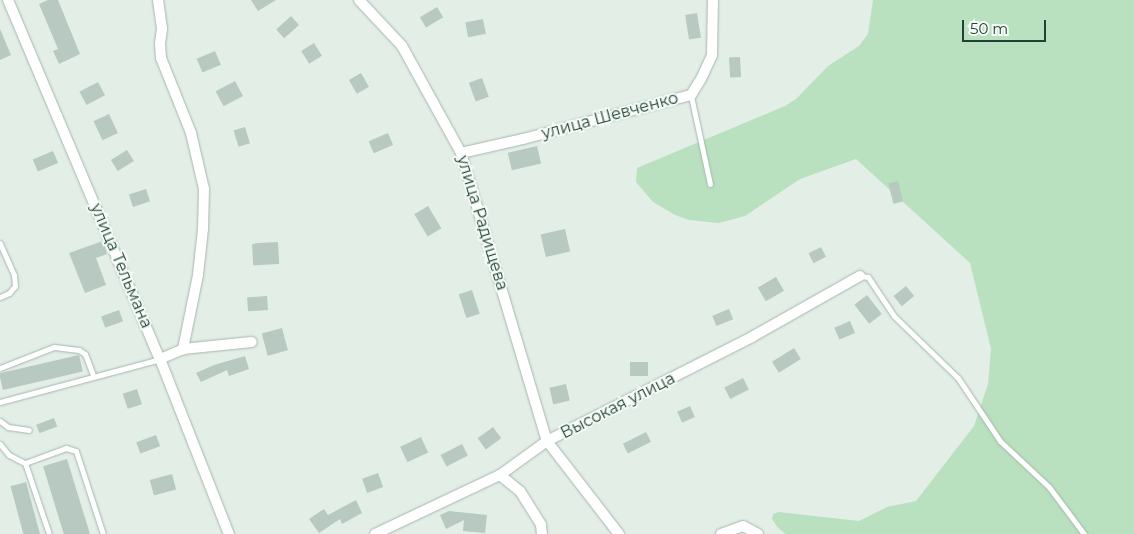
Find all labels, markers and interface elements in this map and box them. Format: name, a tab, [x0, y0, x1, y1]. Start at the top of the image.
scale bar	[964, 10, 1048, 42]
text: 50 m	[970, 19, 1008, 38]
street label: улица Шевченко	[540, 89, 680, 143]
street label: улица Радищева	[452, 153, 512, 293]
street label: улица Тельмана	[86, 201, 156, 331]
street label: Высокая улица	[558, 369, 678, 443]

